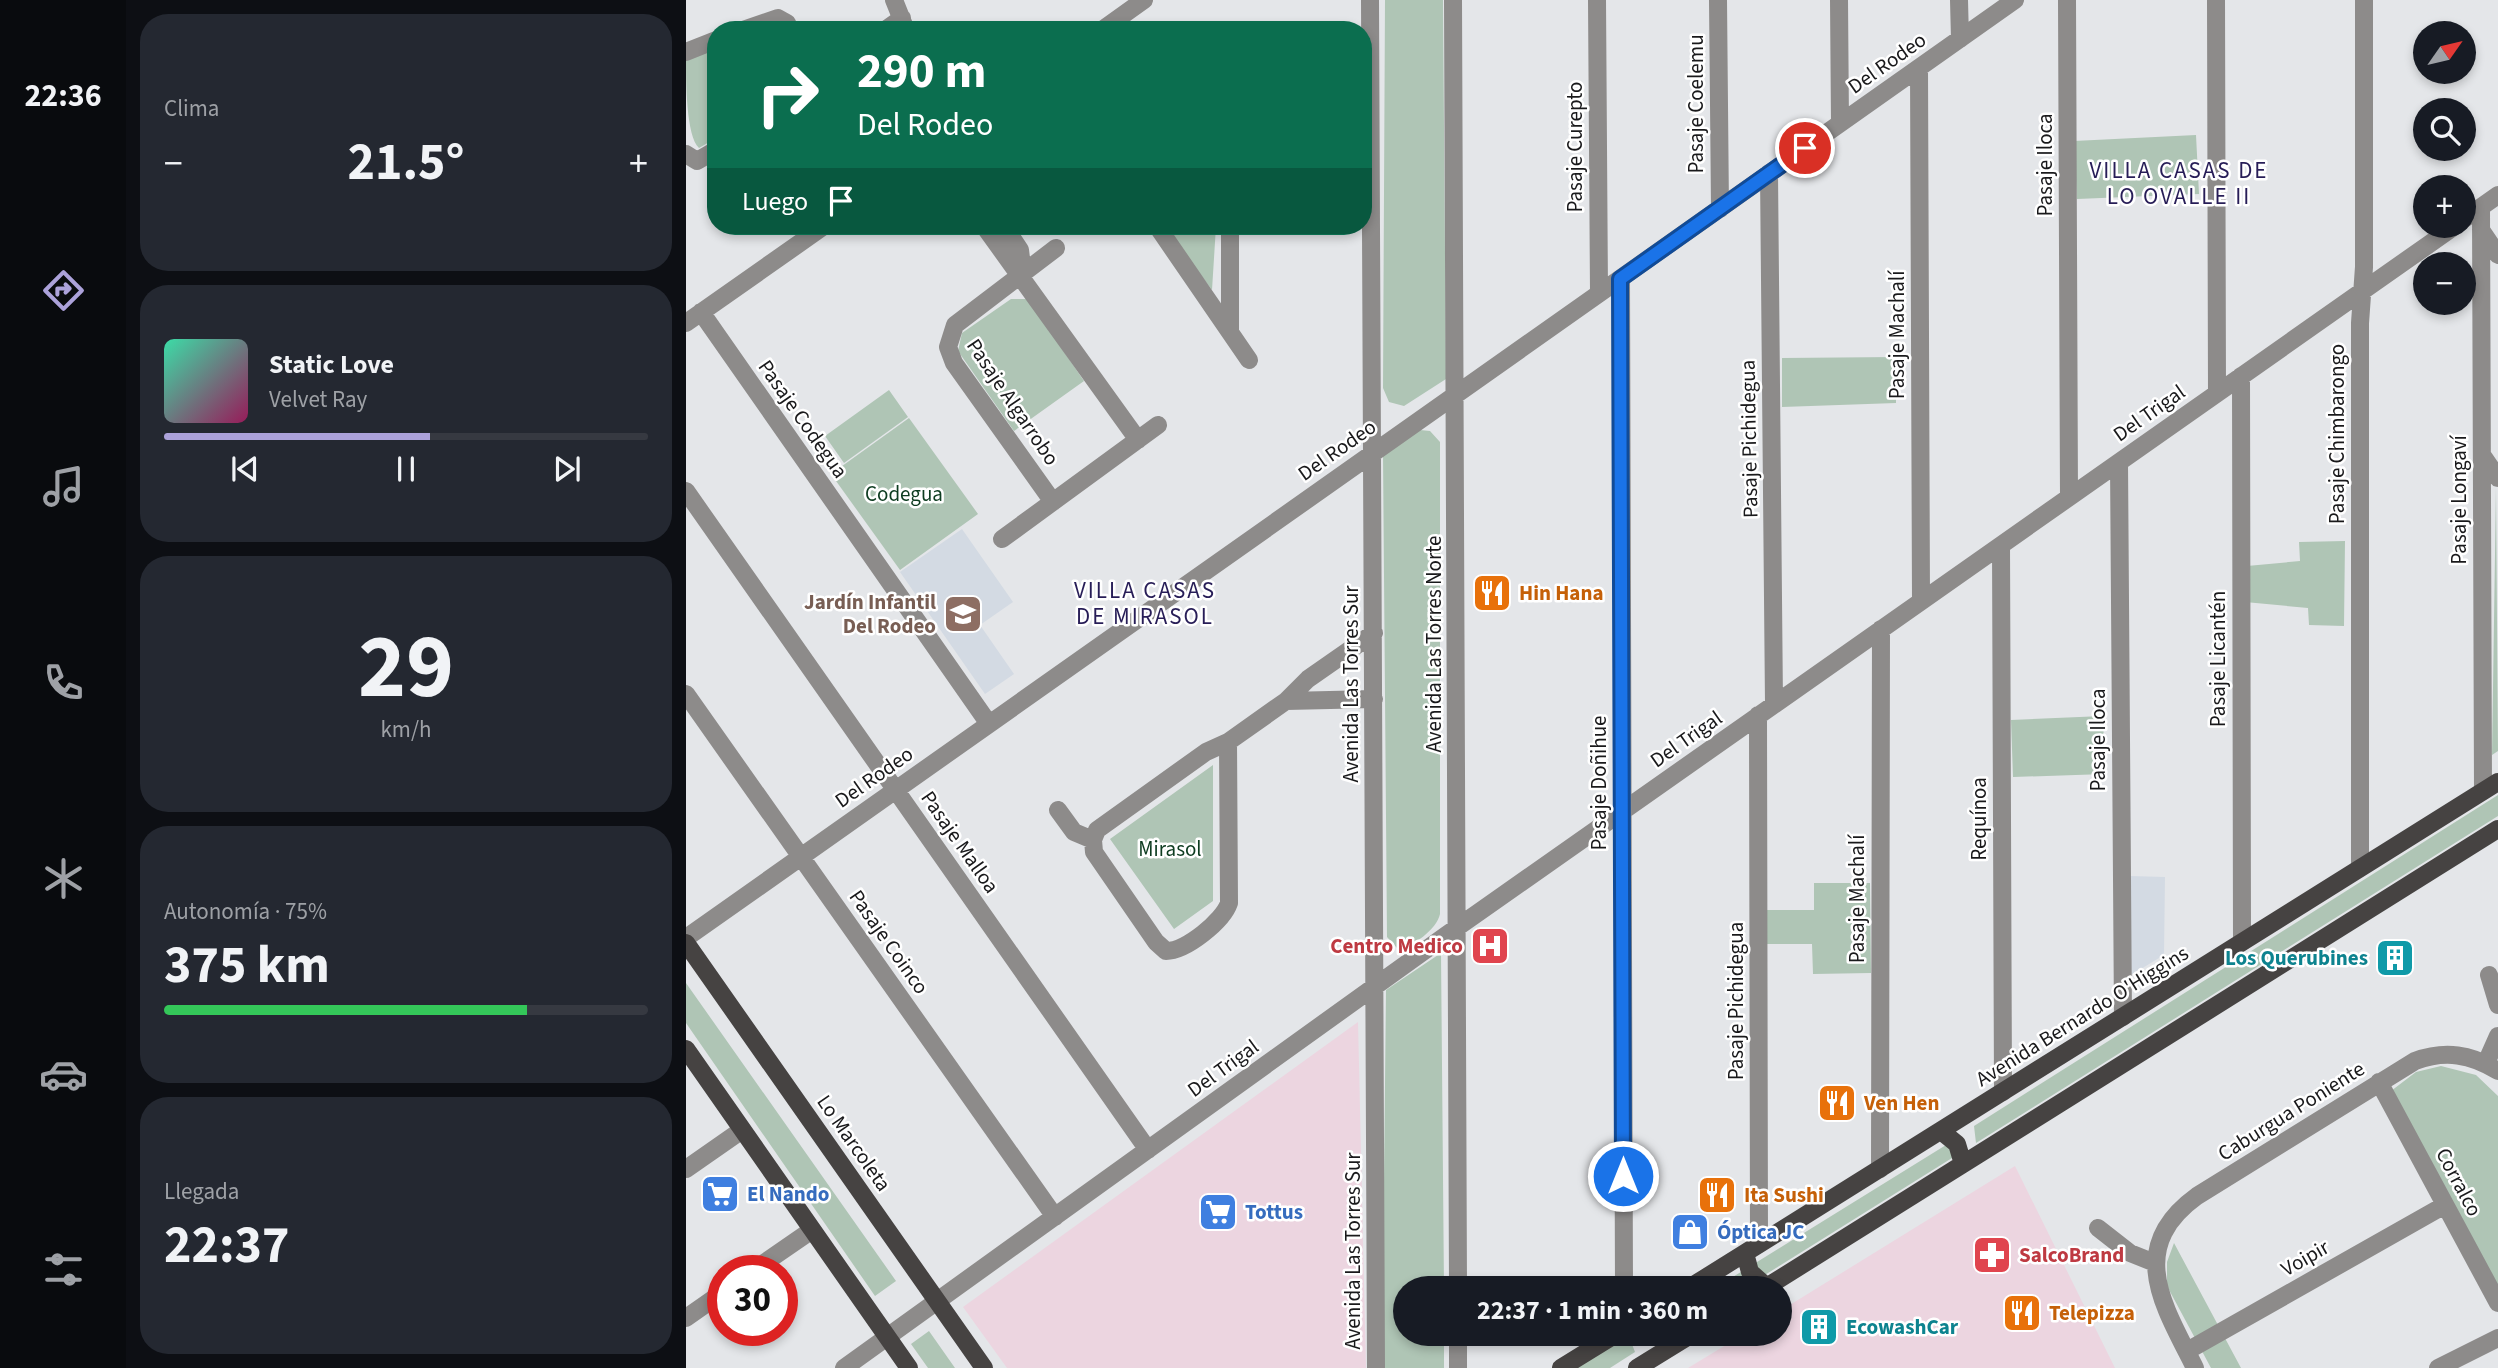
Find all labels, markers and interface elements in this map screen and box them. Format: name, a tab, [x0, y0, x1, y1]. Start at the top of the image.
north arrow	[2413, 21, 2476, 84]
map controls	[2413, 21, 2476, 315]
street label: Del Rodeo	[1842, 25, 1932, 101]
street label: Pasaje Coelemu	[1681, 34, 1711, 174]
text: 290 m	[857, 37, 986, 107]
icon: right	[742, 49, 833, 140]
text: 22:36	[24, 73, 102, 119]
street label: Pasaje Curepto	[1560, 82, 1590, 212]
text: Clima	[164, 92, 219, 125]
button: search	[2413, 98, 2476, 161]
text: Del Rodeo	[857, 102, 993, 148]
street label: Pasaje Iloca	[2030, 114, 2060, 216]
pin	[1775, 118, 1835, 178]
text: 21.5°	[348, 126, 464, 200]
icon: arrive	[1786, 129, 1824, 167]
text: −	[164, 137, 183, 191]
text: +	[629, 137, 648, 191]
district label: VILLA CASAS DE LO OVALLE II	[2090, 154, 2268, 213]
button: +	[2413, 175, 2476, 238]
icon: arrive	[822, 182, 860, 220]
text: Luego	[742, 183, 808, 220]
button: −	[2413, 252, 2476, 315]
icon: directions	[39, 266, 88, 315]
street label: Pasaje Machalí	[1882, 270, 1912, 399]
street label: Pasaje Algarrobo	[959, 333, 1067, 471]
street label: Pasaje Chimbarongo	[2322, 344, 2352, 524]
text: Static Love	[269, 346, 394, 383]
street label: Pasaje Codegua	[751, 354, 855, 484]
street label: Pasaje Pichidegua	[1733, 360, 1765, 518]
street label: Del Trigal	[2107, 377, 2191, 449]
text: Velvet Ray	[269, 383, 367, 416]
street label: Del Rodeo	[1292, 412, 1382, 488]
street label: Pasaje Longaví	[2444, 434, 2474, 565]
icon: previous	[226, 450, 264, 488]
icon: pause	[387, 450, 425, 488]
icon: next	[548, 450, 586, 488]
icon: music	[39, 462, 88, 511]
park label: Codegua	[865, 479, 943, 509]
street label: Avenida Las Torres Norte	[1419, 536, 1449, 752]
restaurant icon: Hin Hana	[1471, 572, 1513, 614]
district label: VILLA CASAS DE MIRASOL	[1074, 574, 1216, 633]
place label: Hin Hana	[1519, 578, 1603, 608]
street label: Avenida Las Torres Sur	[1336, 585, 1366, 783]
place label: Jardín Infantil Del Rodeo	[804, 587, 936, 641]
street label: Pasaje Licantén	[2203, 591, 2233, 727]
school or university icon: Jardín Infantil Del Rodeo	[942, 593, 984, 635]
text: 29	[358, 603, 454, 732]
icon: phone	[39, 658, 88, 707]
street label: Pasaje Iloca	[2083, 689, 2113, 791]
street label: Del Trigal	[1644, 703, 1728, 775]
text: km/h	[380, 713, 432, 746]
street label: Pasaje Doñihue	[1584, 716, 1614, 850]
street label: Del Rodeo	[829, 739, 919, 815]
street label: Requínoa	[1964, 777, 1994, 861]
street label: Pasaje Malloa	[914, 785, 1006, 899]
park label: Mirasol	[1138, 834, 1202, 864]
street label: Pasaje Machalí	[1842, 834, 1872, 963]
icon: climate	[39, 854, 88, 903]
street label: Pasaje Coinco	[842, 884, 936, 1000]
text: Autonomía · 75%	[164, 895, 327, 928]
street label: Pasaje Pichidegua	[1721, 922, 1751, 1080]
hospital icon: Centro Medico	[1469, 925, 1511, 967]
text: 375 km	[164, 929, 330, 1003]
place label: Centro Medico	[1330, 931, 1463, 961]
building icon: Los Querubines	[2374, 937, 2416, 979]
street label: Avenida Bernardo O'Higgins	[1970, 938, 2194, 1094]
place label: Los Querubines	[2225, 943, 2368, 973]
street label: Del Trigal	[1181, 1032, 1265, 1104]
icon: car	[39, 1050, 88, 1099]
street label: Caburgua Poniente	[2212, 1054, 2370, 1168]
restaurant icon: Ven Hen	[1816, 1082, 1858, 1124]
place label: Ven Hen	[1863, 1088, 1939, 1118]
street label: Lo Marcoleta	[810, 1089, 898, 1197]
position arrow	[1586, 1139, 1660, 1213]
street label: Corralco	[2428, 1142, 2490, 1222]
street label: Avenida Las Torres Sur	[1338, 1152, 1368, 1350]
supermarket icon: El Nando	[699, 1173, 741, 1215]
restaurant icon: Ita Sushi	[1696, 1174, 1738, 1216]
text: Llegada	[164, 1175, 239, 1208]
place label: El Nando	[747, 1179, 829, 1209]
place label: Ita Sushi	[1744, 1180, 1824, 1210]
supermarket icon: Tottus	[1197, 1191, 1239, 1233]
place label: Tottus	[1245, 1197, 1303, 1227]
text: 22:37	[164, 1209, 289, 1283]
shop icon: Óptica JC	[1669, 1211, 1711, 1253]
place label: Óptica JC	[1717, 1217, 1804, 1247]
street label: Voipir	[2275, 1232, 2335, 1284]
pharmacy icon: SalcoBrand	[1971, 1234, 2013, 1276]
place label: SalcoBrand	[2019, 1240, 2124, 1270]
icon: filters	[39, 1245, 88, 1294]
speed limit sign: 30	[707, 1255, 798, 1346]
text: 22:37 · 1 min · 360 m	[1477, 1292, 1708, 1329]
restaurant icon: Telepizza	[2001, 1292, 2043, 1334]
place label: Telepizza	[2049, 1298, 2135, 1328]
building icon: EcowashCar	[1798, 1306, 1840, 1348]
place label: EcowashCar	[1846, 1312, 1959, 1342]

